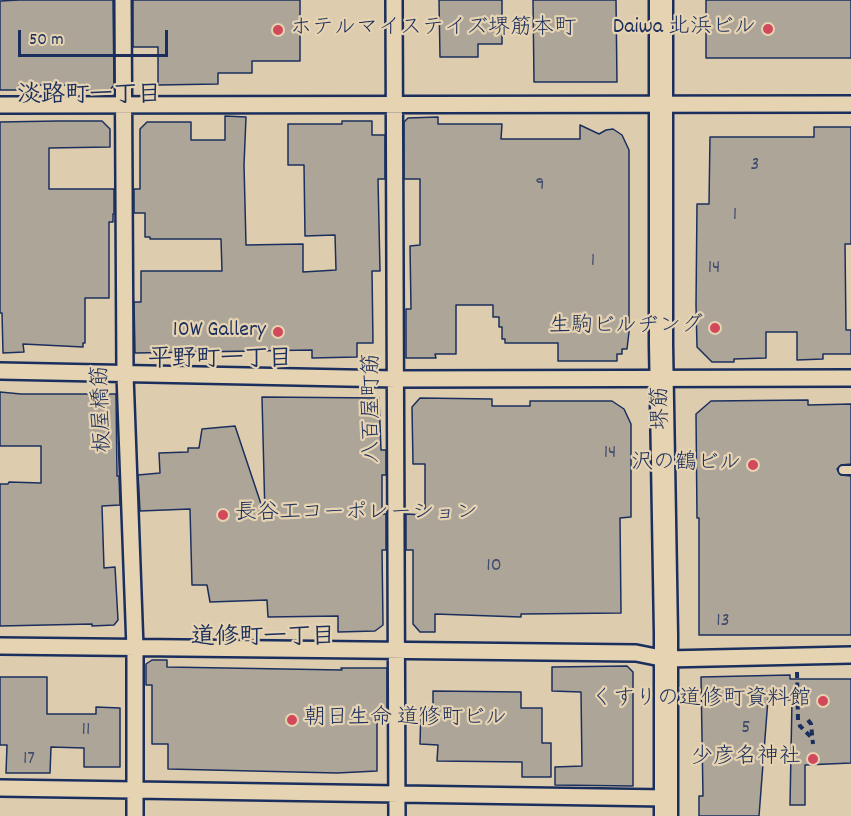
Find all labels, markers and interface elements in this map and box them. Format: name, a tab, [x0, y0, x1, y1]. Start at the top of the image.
place label: Daiwa 北浜ビル	[613, 16, 756, 42]
place label: ホテルマイステイズ堺筋本町	[290, 17, 576, 43]
scale bar	[21, 18, 171, 56]
marker: Daiwa 北浜ビル	[761, 22, 775, 36]
marker: ホテルマイステイズ堺筋本町	[271, 23, 285, 37]
text: 50 m	[29, 28, 64, 53]
district label: 淡路町一丁目	[17, 84, 161, 112]
house number: 3	[751, 154, 759, 178]
house number: 9	[535, 174, 545, 198]
house number: 1	[733, 204, 737, 228]
house number: 1	[591, 250, 595, 274]
house number: 14	[708, 257, 720, 281]
place label: 生駒ビルヂング	[549, 315, 703, 341]
place label: 10W Gallery	[173, 319, 266, 345]
marker: 生駒ビルヂング	[708, 321, 722, 335]
marker: 10W Gallery	[271, 325, 285, 339]
district label: 平野町一丁目	[148, 348, 292, 376]
street label: 八百屋町筋	[361, 353, 387, 463]
street label: 板屋橋筋	[89, 365, 119, 453]
street label: 堺筋	[649, 386, 677, 430]
house number: 14	[604, 442, 616, 466]
place label: 沢の鶴ビル	[631, 452, 741, 478]
marker: 沢の鶴ビル	[746, 458, 760, 472]
place label: 長谷工コーポレーション	[235, 502, 478, 528]
marker: 長谷工コーポレーション	[216, 508, 230, 522]
house number: 10	[486, 555, 502, 579]
house number: 13	[716, 610, 730, 634]
district label: 道修町一丁目	[191, 626, 335, 654]
place label: くすりの道修町資料館	[591, 688, 811, 714]
marker: くすりの道修町資料館	[816, 694, 830, 708]
place label: 朝日生命 道修町ビル	[304, 707, 507, 733]
marker: 朝日生命 道修町ビル	[285, 713, 299, 727]
house number: 5	[741, 717, 751, 741]
house number: 11	[82, 719, 90, 743]
place label: 少彦名神社	[691, 746, 801, 772]
house number: 17	[23, 748, 35, 772]
marker: 少彦名神社	[806, 752, 820, 766]

